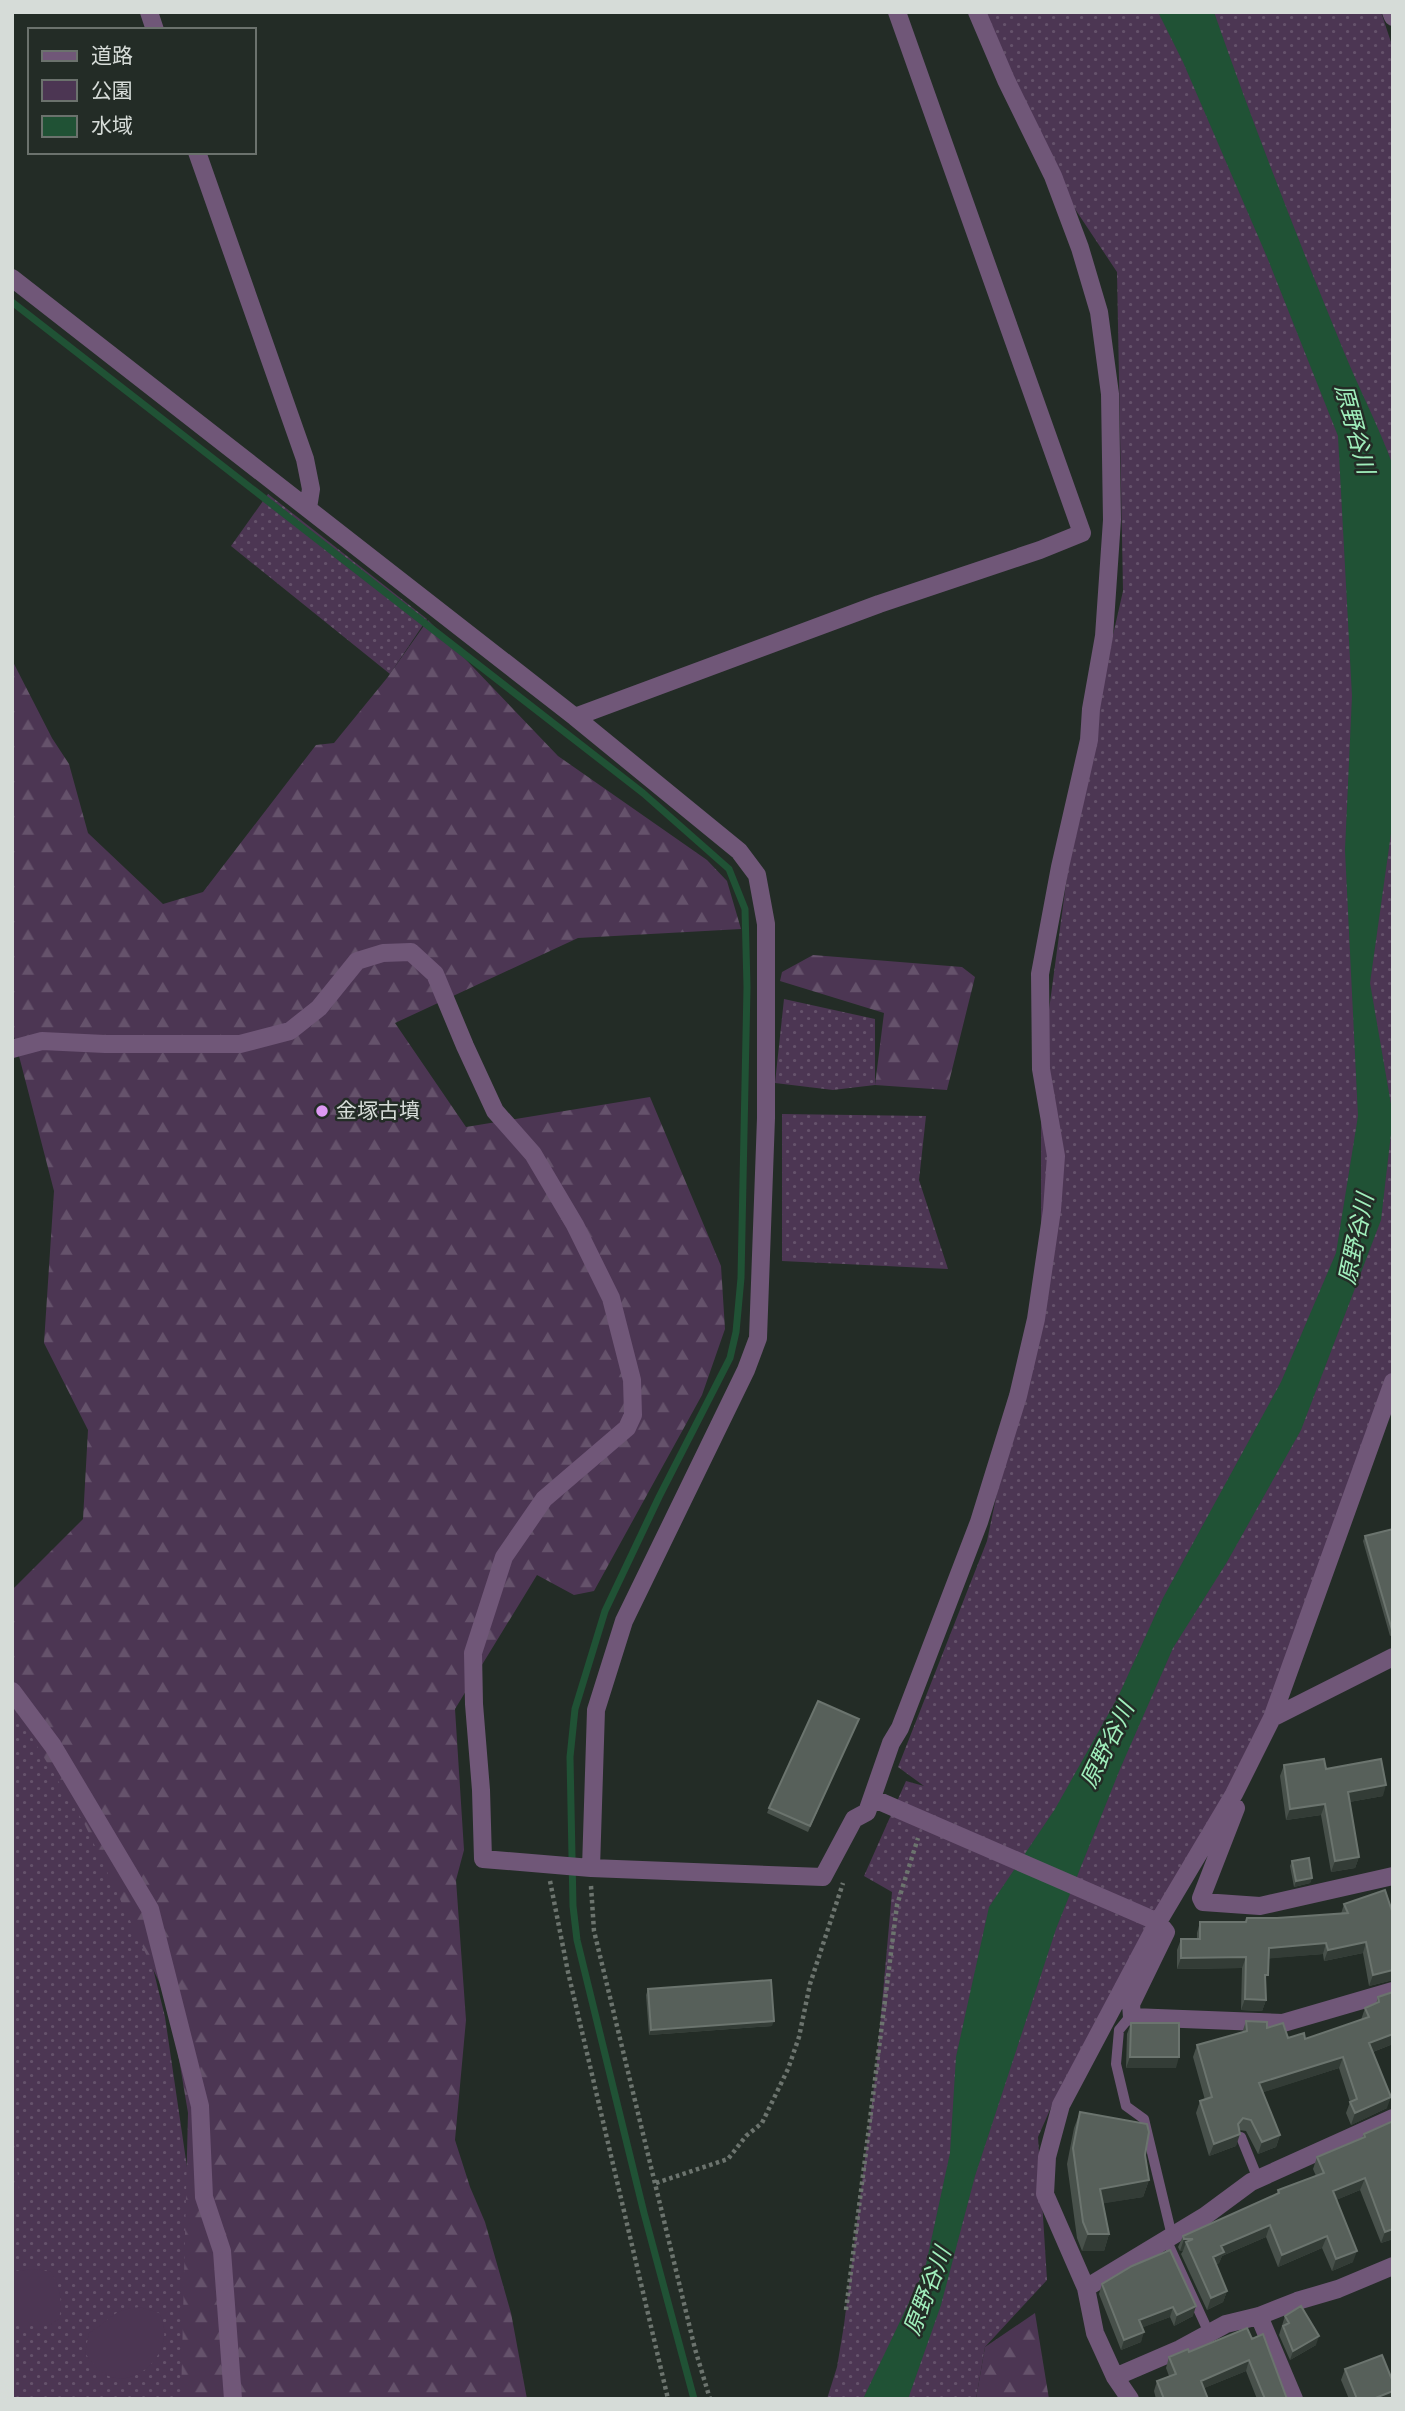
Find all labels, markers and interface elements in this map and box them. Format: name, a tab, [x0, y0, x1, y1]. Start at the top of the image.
legend	[28, 28, 256, 154]
text: 道路	[91, 44, 133, 69]
text: 公園	[91, 79, 133, 104]
text: 水域	[91, 114, 133, 139]
water label: 原野谷川	[1329, 381, 1380, 480]
place label: 金塚古墳	[336, 1099, 420, 1124]
marker: 金塚古墳	[314, 1103, 330, 1119]
water label: 原野谷川	[1334, 1188, 1381, 1287]
water label: 原野谷川	[1075, 1695, 1142, 1793]
water label: 原野谷川	[898, 2241, 959, 2339]

